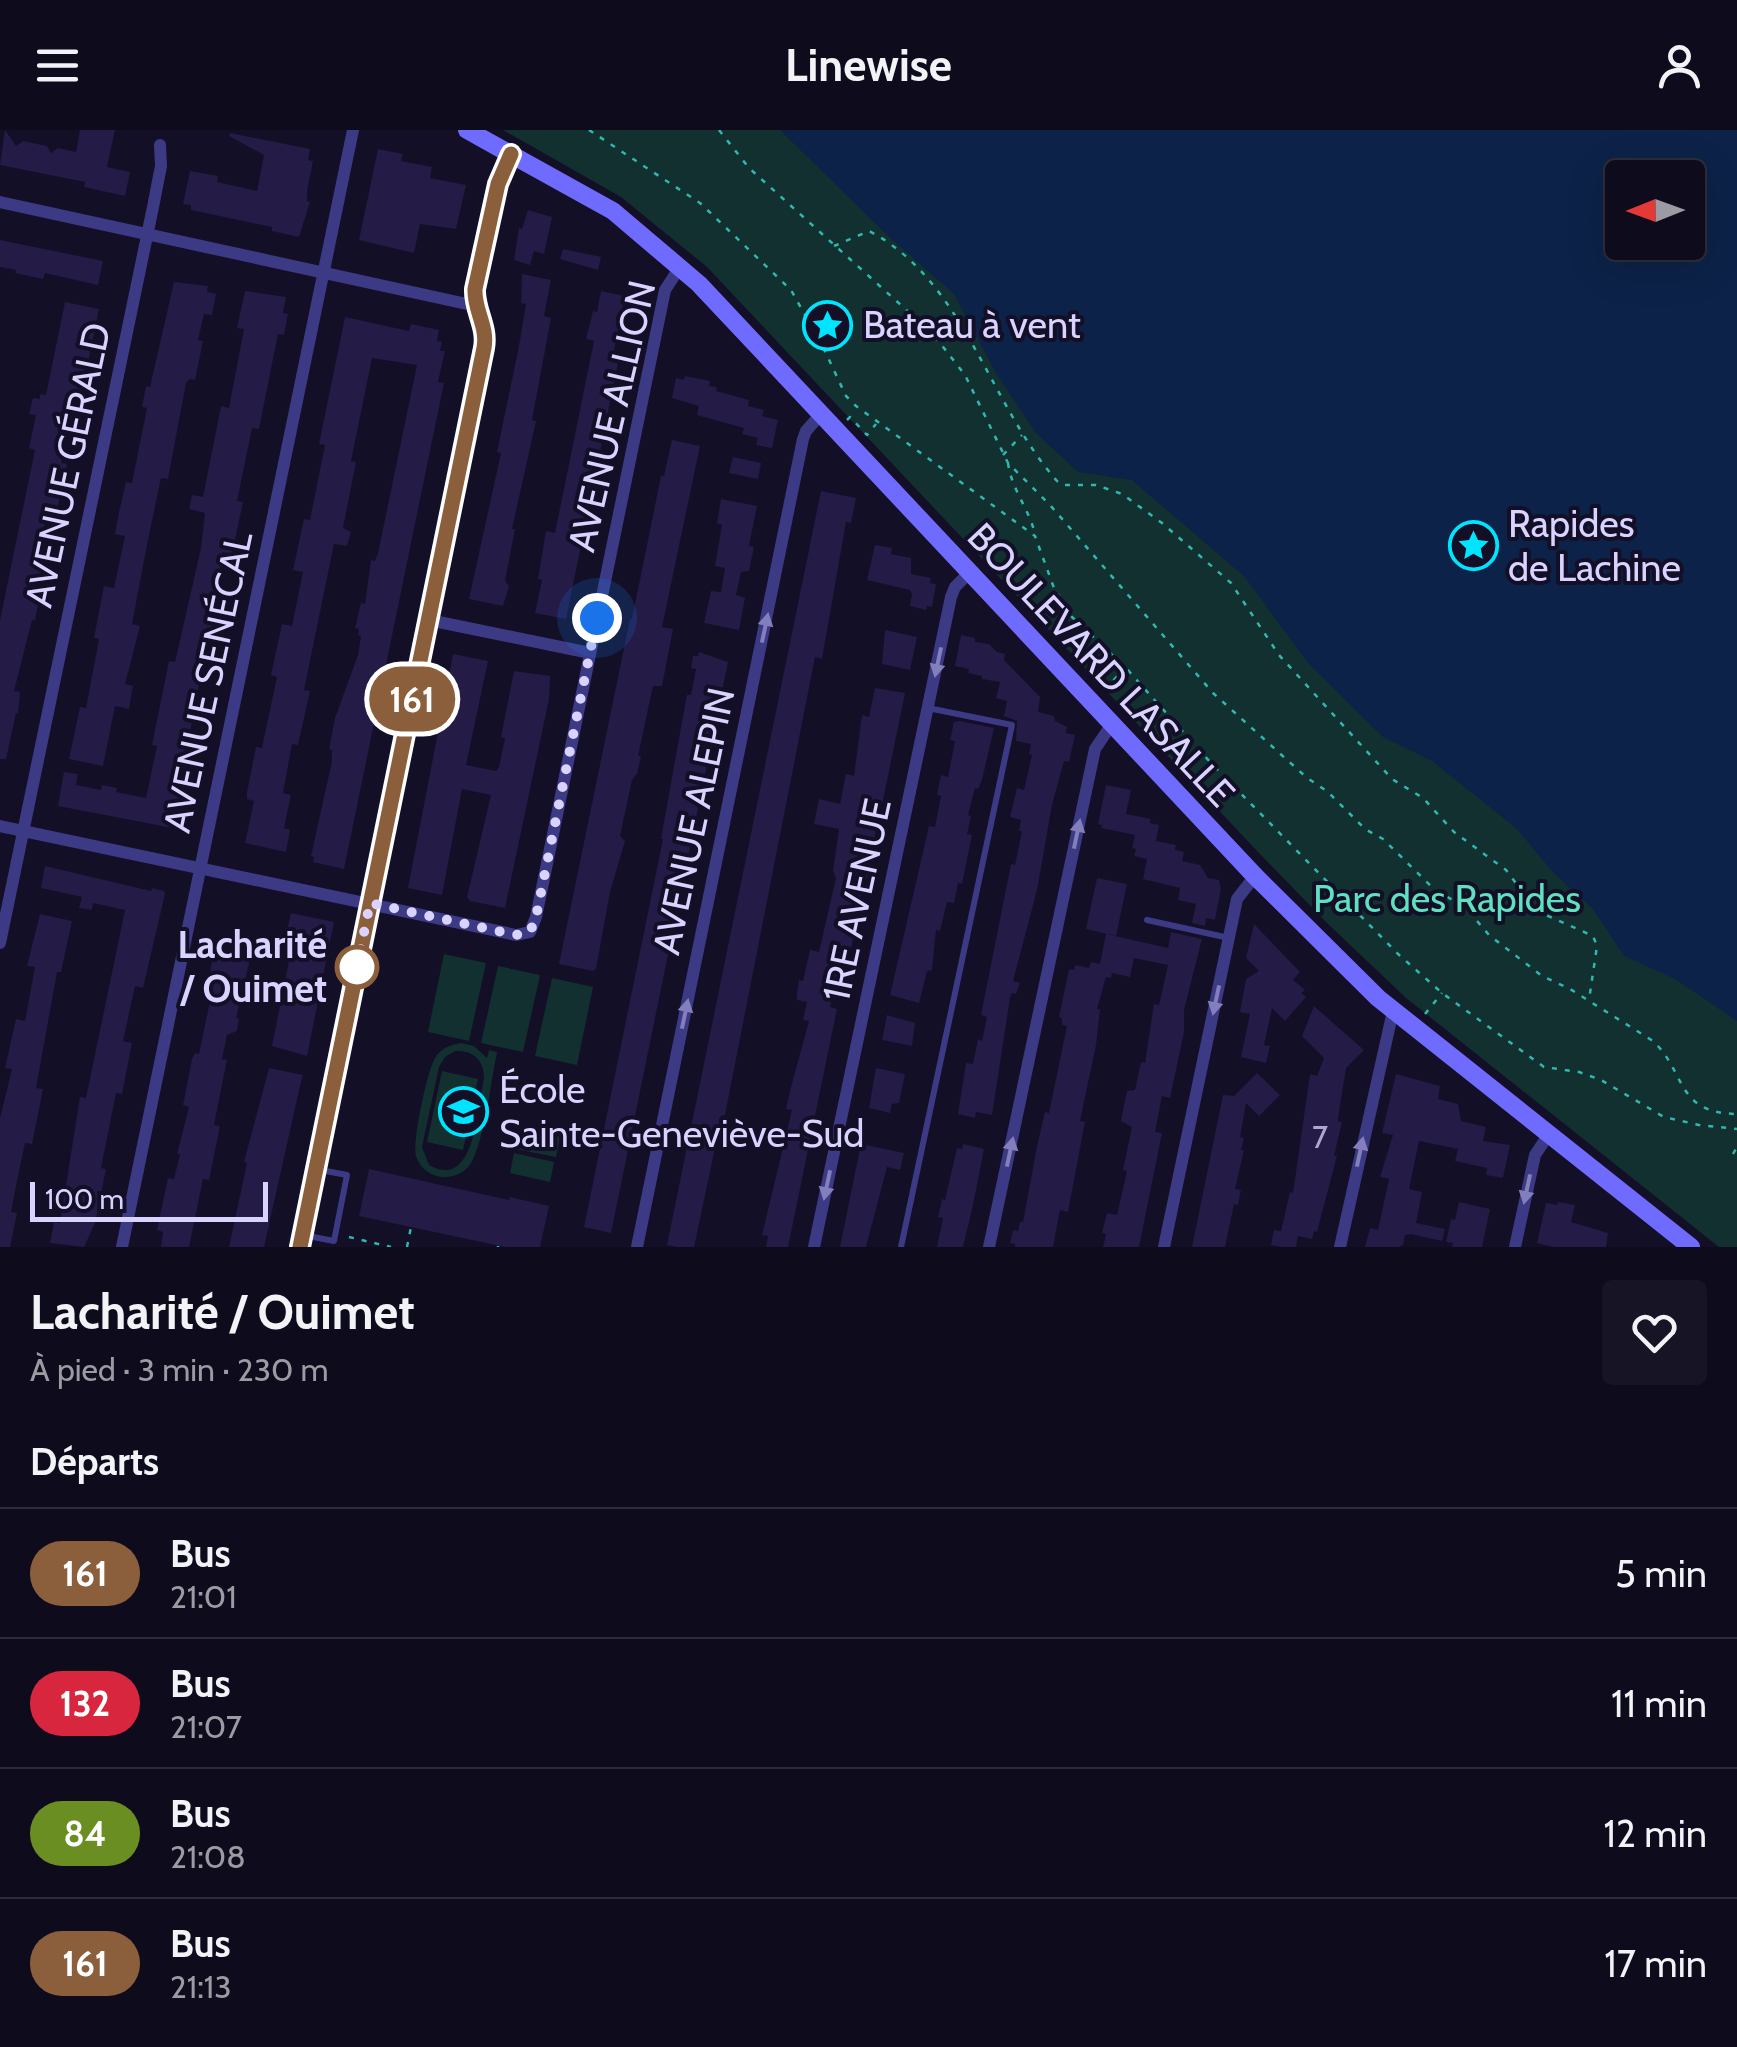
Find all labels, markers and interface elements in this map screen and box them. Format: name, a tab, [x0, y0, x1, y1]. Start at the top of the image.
icon: menu	[30, 38, 85, 93]
text: Linewise	[785, 38, 952, 92]
icon: person	[1652, 38, 1707, 93]
north arrow	[1605, 160, 1705, 260]
map controls	[1605, 160, 1705, 260]
street label: AVENUE ALLION	[557, 276, 666, 556]
place icon: Bateau à vent	[802, 299, 854, 351]
place label: Bateau à vent	[863, 301, 1081, 348]
street label: AVENUE GÉRALD	[14, 319, 121, 611]
place label: Rapides de Lachine	[1508, 500, 1681, 591]
street label: BOULEVARD LASALLE	[958, 513, 1245, 816]
place icon: Rapides de Lachine	[1447, 520, 1499, 572]
street label: AVENUE SENÉCAL	[153, 527, 262, 837]
your location	[572, 593, 622, 643]
one-way arrow	[757, 612, 773, 643]
one-way arrow	[929, 646, 945, 677]
line badge: 161	[354, 666, 470, 732]
text: 161	[389, 678, 435, 721]
street label: AVENUE ALEPIN	[642, 683, 745, 958]
street label: 1RE AVENUE	[812, 794, 901, 1006]
one-way arrow	[1070, 818, 1085, 849]
park label: Parc des Rapides	[1313, 875, 1581, 922]
place label: Lacharité / Ouimet	[178, 921, 327, 1012]
marker: Lacharité / Ouimet	[336, 946, 378, 988]
one-way arrow	[1208, 985, 1223, 1016]
one-way arrow	[677, 999, 693, 1030]
place label: École Sainte-Geneviève-Sud	[499, 1066, 864, 1157]
school or university icon: École Sainte-Geneviève-Sud	[438, 1086, 490, 1138]
house number: 7	[1312, 1117, 1328, 1156]
one-way arrow	[1002, 1136, 1018, 1167]
one-way arrow	[1353, 1136, 1368, 1167]
one-way arrow	[819, 1170, 835, 1201]
one-way arrow	[1519, 1174, 1535, 1205]
scale bar	[30, 1177, 268, 1222]
text: 100 m	[45, 1182, 124, 1216]
button: heart	[1602, 1280, 1707, 1385]
text: Lacharité / Ouimet	[30, 1283, 415, 1341]
text: À pied · 3 min · 230 m	[30, 1350, 329, 1389]
text: Départs	[30, 1438, 159, 1485]
text: Bus	[170, 1530, 231, 1577]
text: 5 min	[1615, 1550, 1707, 1597]
text: 161	[62, 1552, 108, 1595]
text: 21:01	[170, 1577, 237, 1616]
text: Bus	[170, 1660, 231, 1707]
text: 11 min	[1611, 1680, 1707, 1727]
text: 132	[60, 1682, 110, 1725]
text: 21:07	[170, 1707, 242, 1746]
text: Bus	[170, 1790, 231, 1837]
text: 12 min	[1604, 1810, 1707, 1857]
text: 84	[64, 1812, 106, 1855]
text: 21:08	[170, 1837, 246, 1876]
text: Bus	[170, 1920, 231, 1967]
text: 17 min	[1604, 1940, 1707, 1987]
text: 161	[62, 1942, 108, 1985]
text: 21:13	[170, 1967, 232, 2006]

